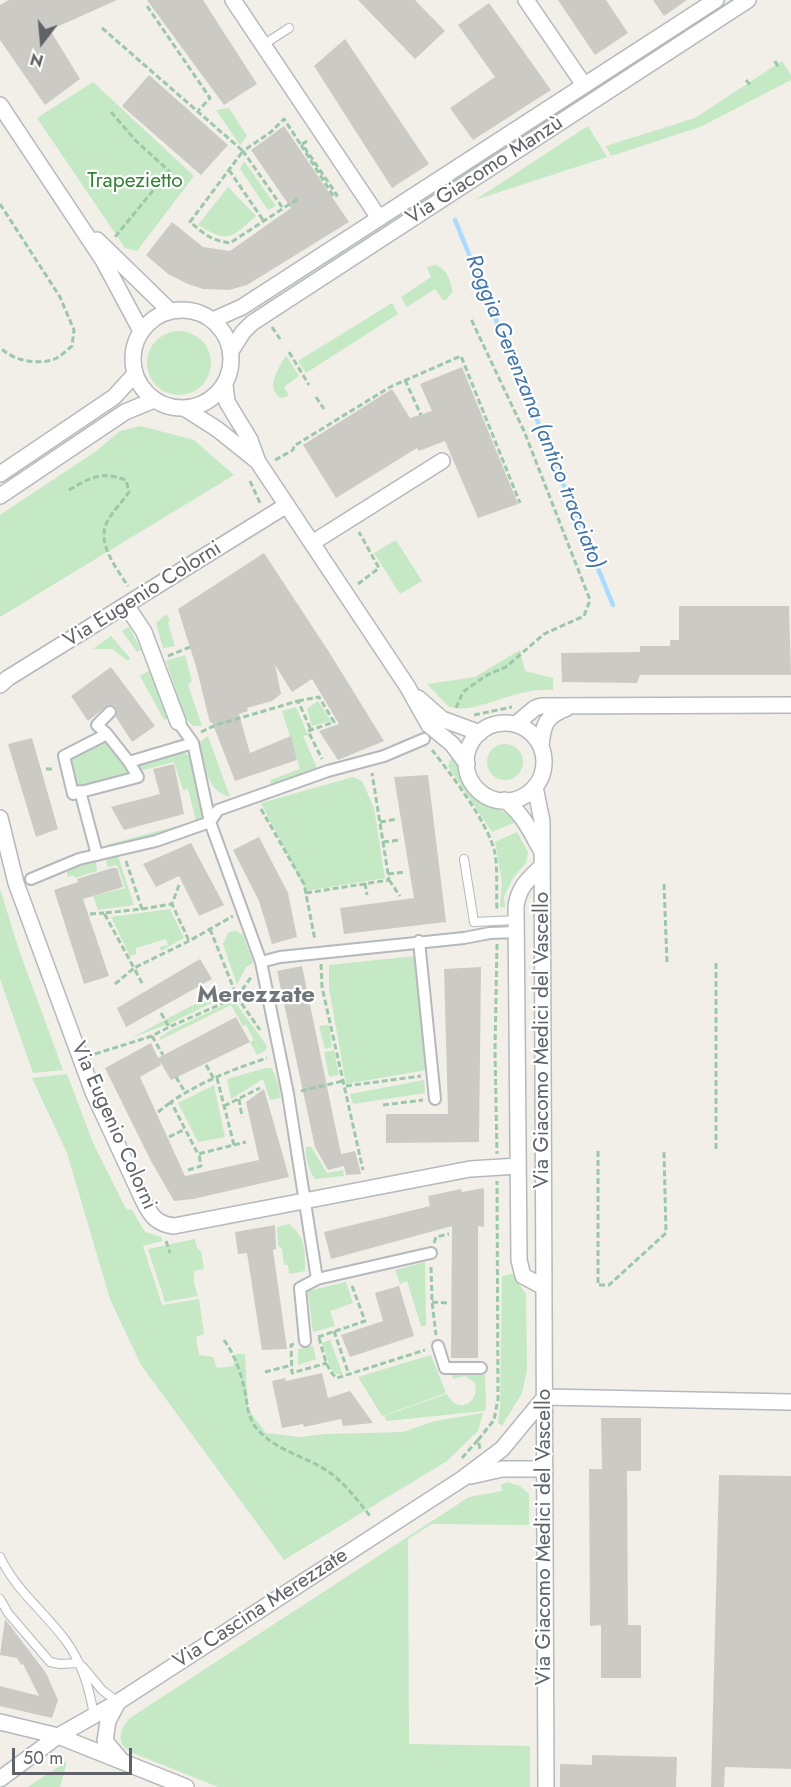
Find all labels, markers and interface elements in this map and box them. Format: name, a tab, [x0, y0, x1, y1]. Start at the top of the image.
north arrow	[12, 12, 72, 72]
text: N	[28, 47, 46, 73]
street label: Via Giacomo Manzù	[402, 111, 568, 231]
park label: Trapezietto	[87, 169, 183, 195]
water label: Roggia Gerenzana (antico tracciato)	[459, 251, 609, 573]
street label: Via Eugenio Colorni	[60, 536, 226, 654]
street label: Via Giacomo Medici del Vascello	[530, 892, 556, 1188]
district label: Merezzate	[197, 982, 315, 1010]
street label: Via Eugenio Colorni	[65, 1038, 161, 1214]
street label: Via Giacomo Medici del Vascello	[532, 1389, 558, 1685]
street label: Via Cascina Merezzate	[169, 1543, 353, 1675]
scale bar	[15, 1736, 135, 1774]
text: 50 m	[23, 1745, 63, 1771]

